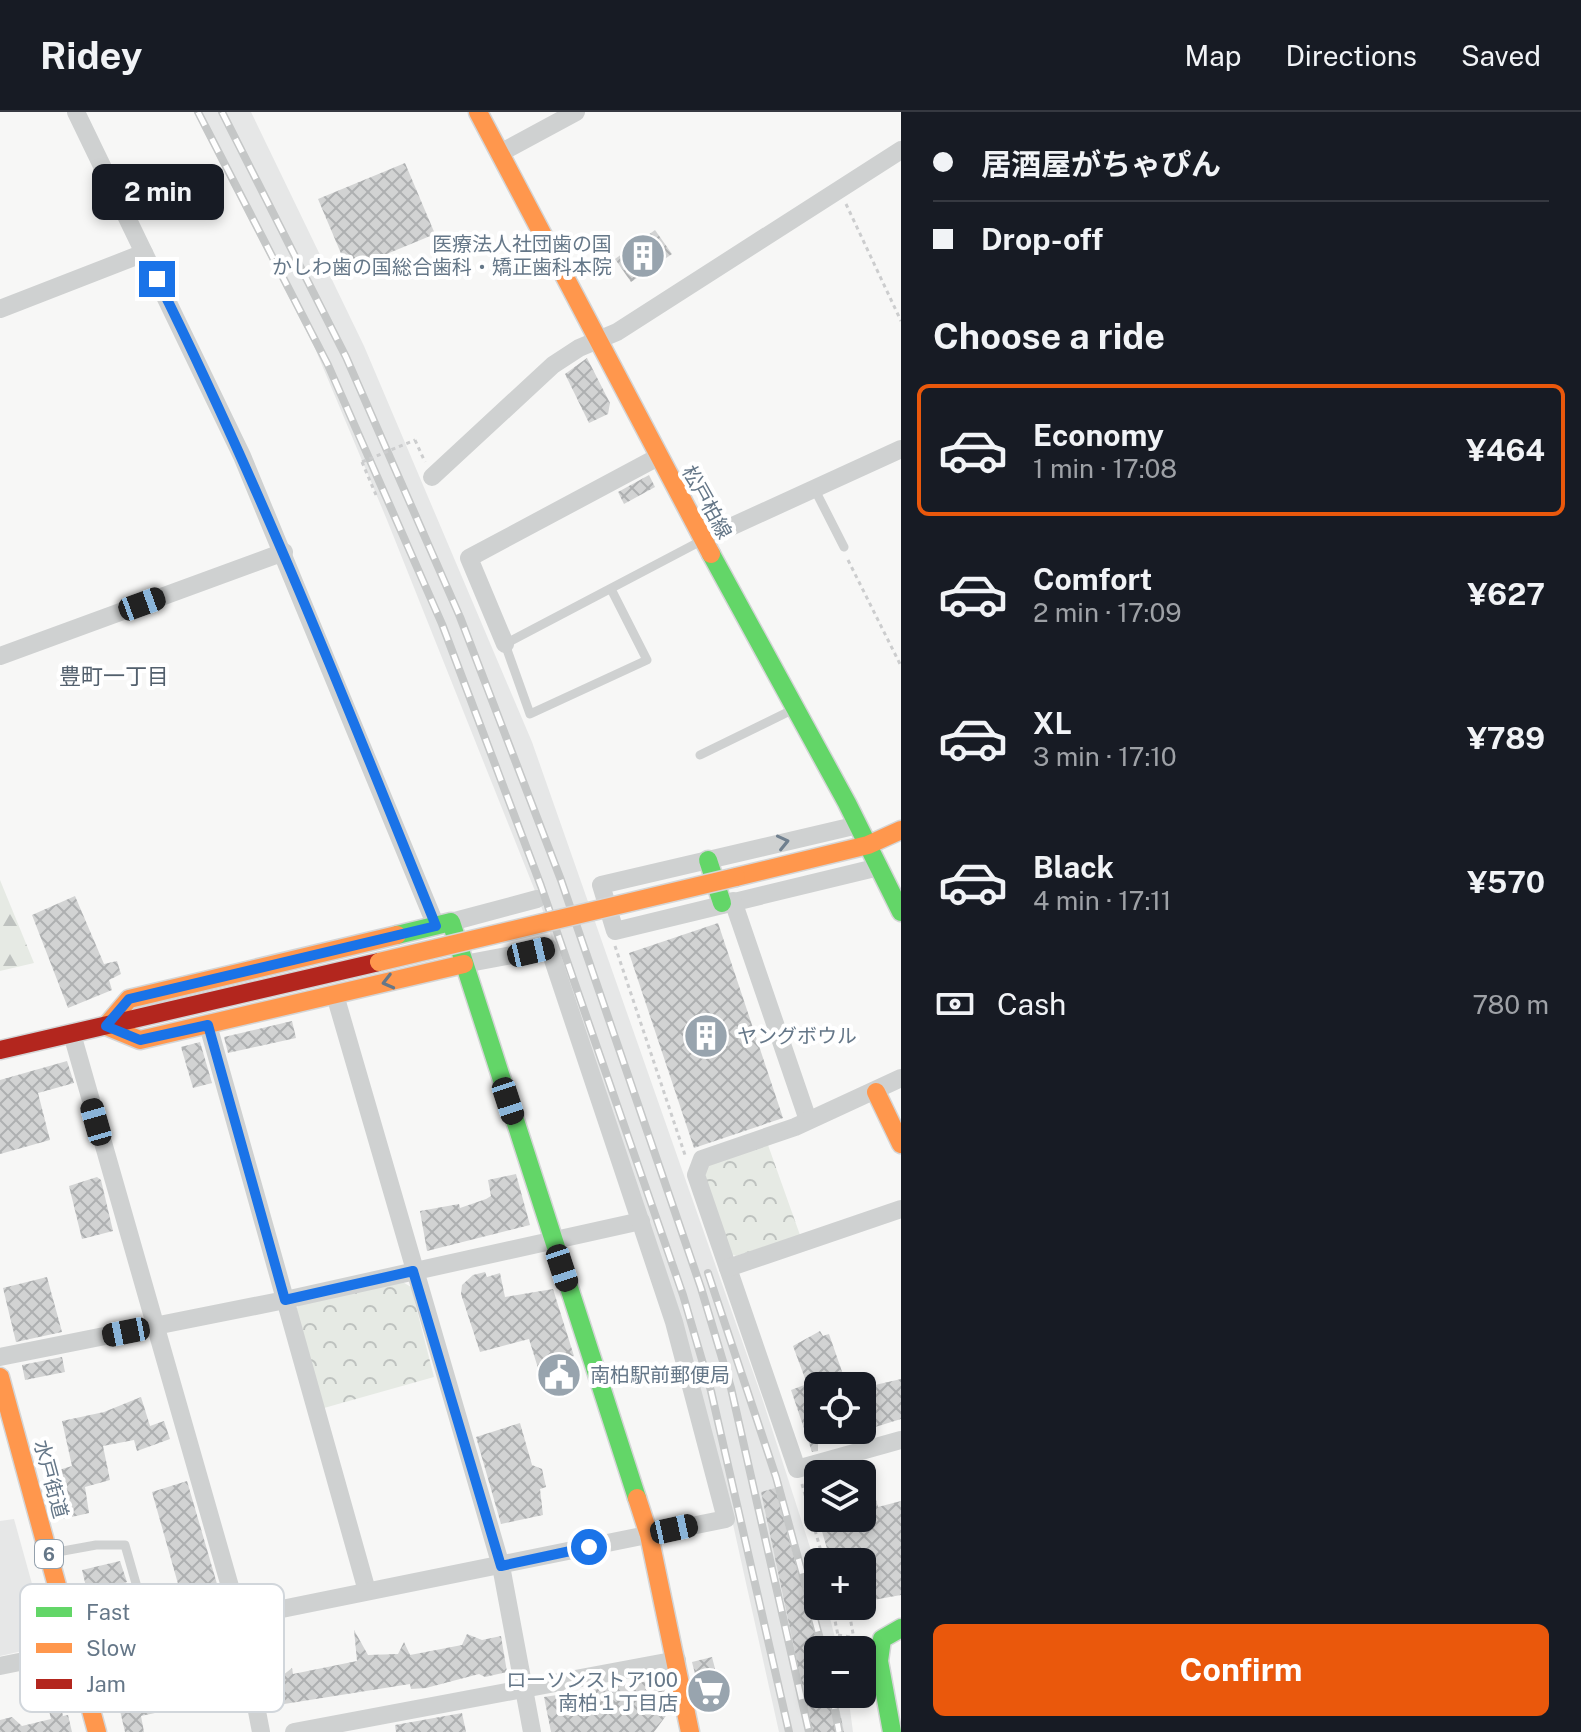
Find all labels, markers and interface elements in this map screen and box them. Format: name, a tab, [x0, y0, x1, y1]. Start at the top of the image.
text: Ridey	[40, 33, 142, 78]
text: Map	[1185, 39, 1241, 72]
text: Directions	[1285, 39, 1417, 72]
text: Saved	[1461, 39, 1541, 72]
text: 居酒屋がちゃぴん	[981, 146, 1221, 182]
callout: 2 min	[91, 163, 223, 219]
text: 2 min	[124, 176, 192, 207]
text: Drop-off	[981, 221, 1103, 257]
place label: 医療法人社団歯の国 かしわ歯の国総合歯科・矯正歯科本院	[272, 232, 612, 279]
building icon: 医療法人社団歯の国 かしわ歯の国総合歯科・矯正歯科本院	[619, 232, 667, 280]
route end	[139, 261, 175, 297]
text: Choose a ride	[933, 315, 1165, 357]
icon: car	[937, 414, 1009, 486]
text: Economy	[1033, 417, 1164, 453]
text: ¥464	[1466, 432, 1545, 468]
text: 1 min · 17:08	[1033, 453, 1177, 484]
street label: 松戸柏線	[677, 461, 737, 543]
icon: car	[937, 558, 1009, 630]
text: Comfort	[1033, 561, 1152, 597]
text: ¥627	[1468, 576, 1545, 612]
car	[115, 585, 169, 623]
text: 2 min · 17:09	[1033, 597, 1181, 628]
district label: 豊町一丁目	[59, 663, 169, 689]
icon: car	[937, 702, 1009, 774]
text: XL	[1033, 705, 1072, 741]
text: ¥789	[1467, 720, 1545, 756]
text: 3 min · 17:10	[1033, 741, 1177, 772]
one-way arrow	[776, 835, 789, 852]
icon: car	[937, 846, 1009, 918]
text: Black	[1033, 849, 1114, 885]
text: ¥570	[1467, 864, 1545, 900]
text: 4 min · 17:11	[1033, 885, 1171, 916]
car	[505, 935, 557, 969]
one-way arrow	[382, 972, 395, 989]
icon: cash	[933, 982, 977, 1026]
text: Cash	[997, 986, 1066, 1022]
text: 780 m	[1473, 989, 1549, 1020]
building icon: ヤングボウル	[682, 1012, 730, 1060]
place label: ヤングボウル	[737, 1024, 857, 1048]
car	[489, 1074, 527, 1128]
car	[78, 1096, 114, 1148]
car	[543, 1241, 581, 1295]
car	[100, 1316, 152, 1348]
public building icon: 南柏駅前郵便局	[535, 1351, 583, 1399]
place label: 南柏駅前郵便局	[590, 1363, 730, 1387]
map controls	[804, 1372, 876, 1708]
button: locate	[804, 1372, 876, 1444]
street label: 水戸街道	[29, 1437, 73, 1521]
button: layers	[804, 1460, 876, 1532]
car	[648, 1512, 700, 1546]
route start	[571, 1529, 607, 1565]
road number: 6	[35, 1540, 63, 1568]
button: +	[804, 1548, 876, 1620]
legend	[20, 1584, 284, 1712]
text: Fast	[86, 1599, 130, 1625]
button: Confirm	[933, 1624, 1549, 1716]
text: Slow	[86, 1635, 136, 1661]
button: −	[804, 1636, 876, 1708]
supermarket icon: ローソンストア100 南柏１丁目店	[685, 1667, 733, 1715]
place label: ローソンストア100 南柏１丁目店	[506, 1668, 678, 1715]
text: Jam	[86, 1671, 126, 1697]

